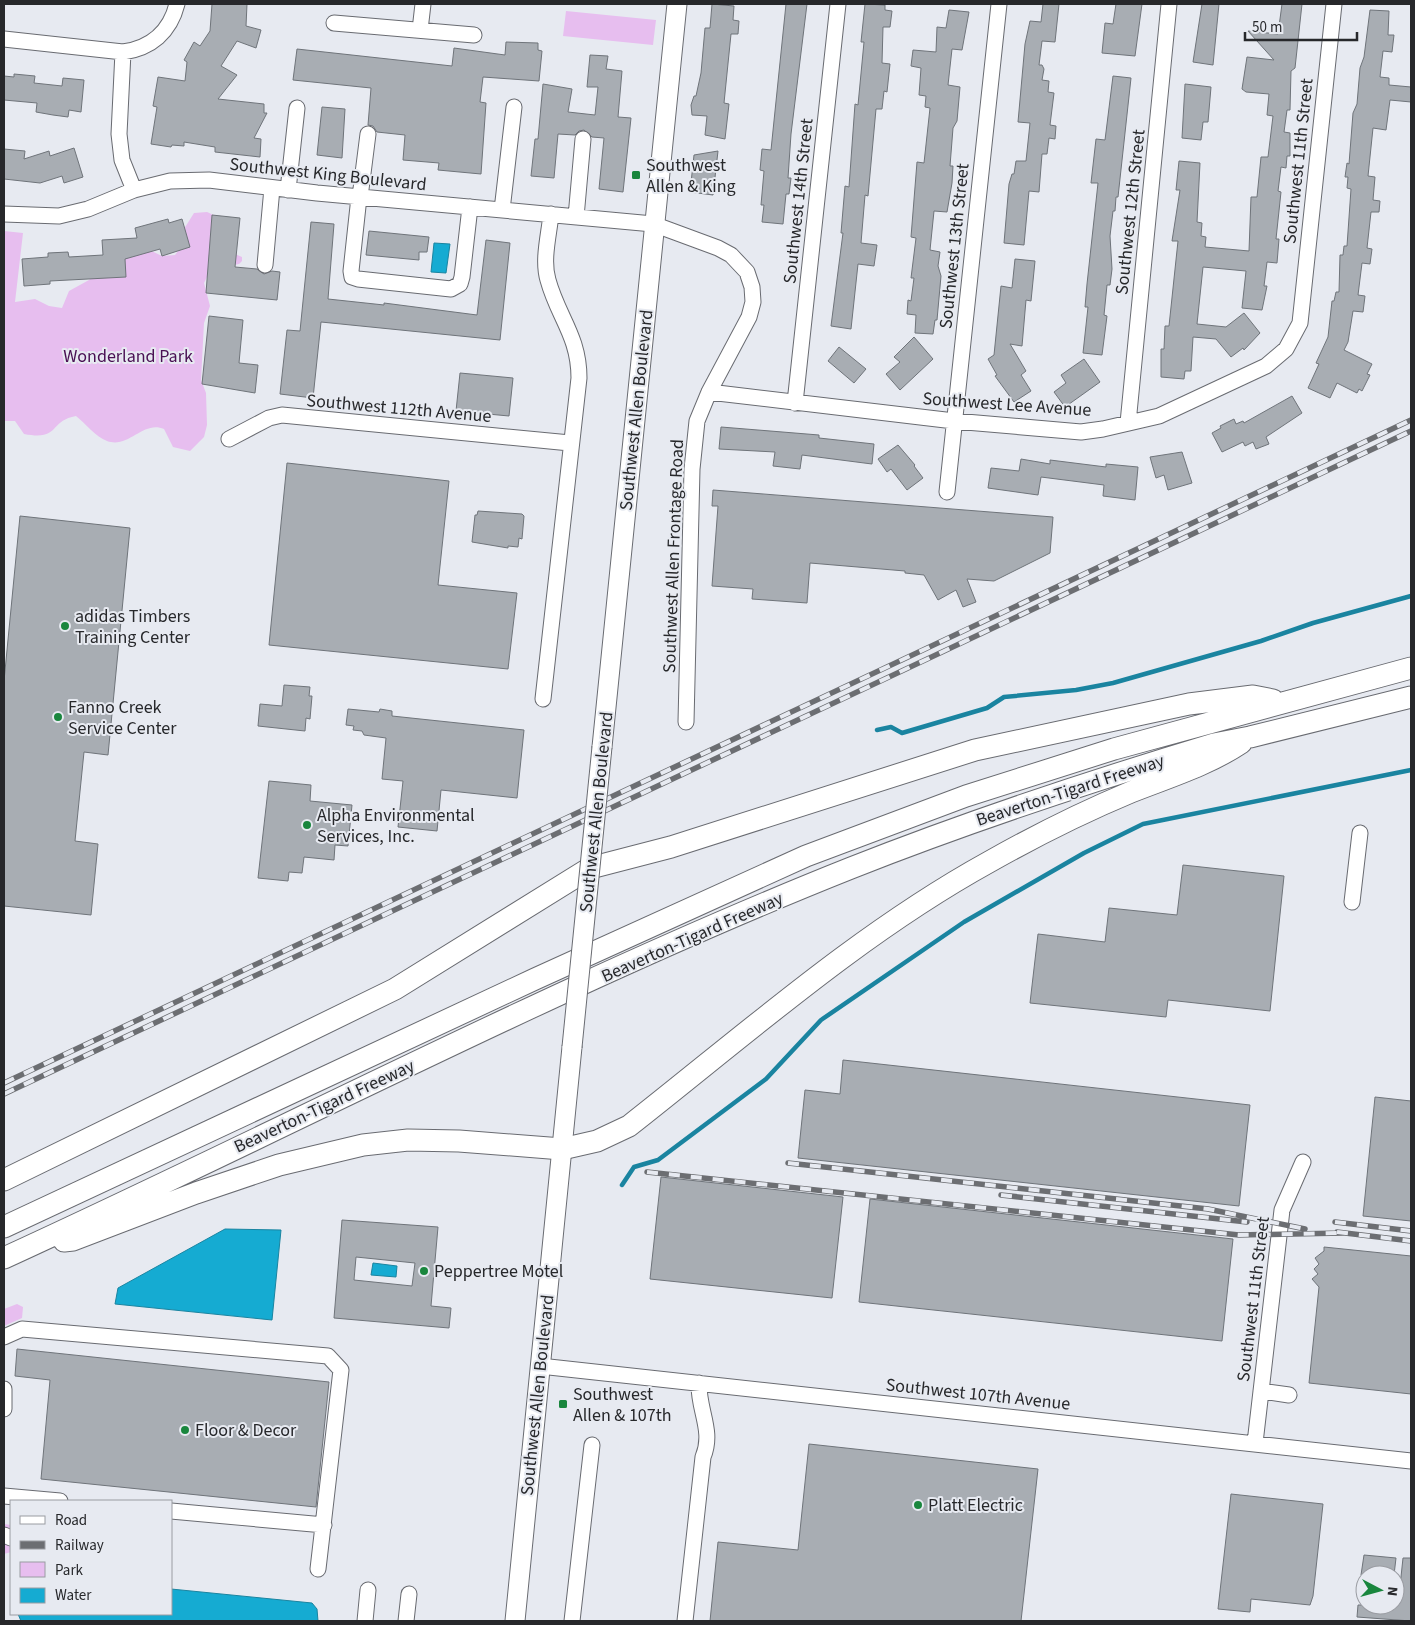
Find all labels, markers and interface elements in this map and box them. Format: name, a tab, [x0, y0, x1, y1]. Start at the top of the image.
scale bar	[1245, 10, 1358, 42]
text: 50 m	[1252, 17, 1282, 38]
street label: Southwest 11th Street	[1277, 77, 1320, 245]
street label: Southwest 14th Street	[777, 117, 820, 285]
street label: Southwest 12th Street	[1109, 128, 1152, 296]
street label: Southwest King Boulevard	[228, 152, 428, 197]
place label: Southwest Allen & King	[646, 153, 736, 199]
street label: Southwest 13th Street	[933, 162, 976, 330]
marker: Southwest Allen & King	[630, 169, 642, 181]
street label: Southwest Allen Boulevard	[614, 308, 659, 512]
park label: Wonderland Park	[63, 344, 193, 369]
street label: Southwest Lee Avenue	[922, 386, 1092, 423]
street label: Southwest 112th Avenue	[305, 388, 493, 429]
street label: Southwest Allen Frontage Road	[657, 439, 690, 673]
place label: adidas Timbers Training Center	[75, 604, 191, 650]
marker: adidas Timbers Training Center	[59, 620, 71, 632]
place label: Fanno Creek Service Center	[68, 695, 177, 741]
street label: Southwest Allen Boulevard	[574, 710, 619, 914]
marker: Fanno Creek Service Center	[52, 711, 64, 723]
street label: Beaverton-Tigard Freeway	[973, 748, 1168, 833]
place label: Alpha Environmental Services, Inc.	[317, 803, 475, 849]
marker: Alpha Environmental Services, Inc.	[301, 819, 313, 831]
street label: Beaverton-Tigard Freeway	[597, 886, 788, 989]
street label: Beaverton-Tigard Freeway	[230, 1053, 419, 1159]
street label: Southwest 11th Street	[1231, 1215, 1276, 1383]
place label: Peppertree Motel	[434, 1259, 563, 1284]
marker: Peppertree Motel	[418, 1265, 430, 1277]
street label: Southwest Allen Boulevard	[515, 1293, 560, 1497]
street label: Southwest 107th Avenue	[884, 1372, 1072, 1417]
place label: Southwest Allen & 107th	[573, 1382, 672, 1428]
marker: Southwest Allen & 107th	[557, 1398, 569, 1410]
place label: Floor & Decor	[195, 1418, 297, 1443]
marker: Floor & Decor	[179, 1424, 191, 1436]
place label: Platt Electric	[928, 1493, 1023, 1518]
marker: Platt Electric	[912, 1499, 924, 1511]
legend	[10, 1500, 172, 1615]
text: Road	[55, 1510, 87, 1531]
text: Railway	[55, 1535, 104, 1556]
text: Park	[55, 1560, 84, 1581]
north arrow	[1355, 1565, 1405, 1615]
text: Water	[55, 1585, 92, 1606]
text: N	[1382, 1586, 1402, 1597]

